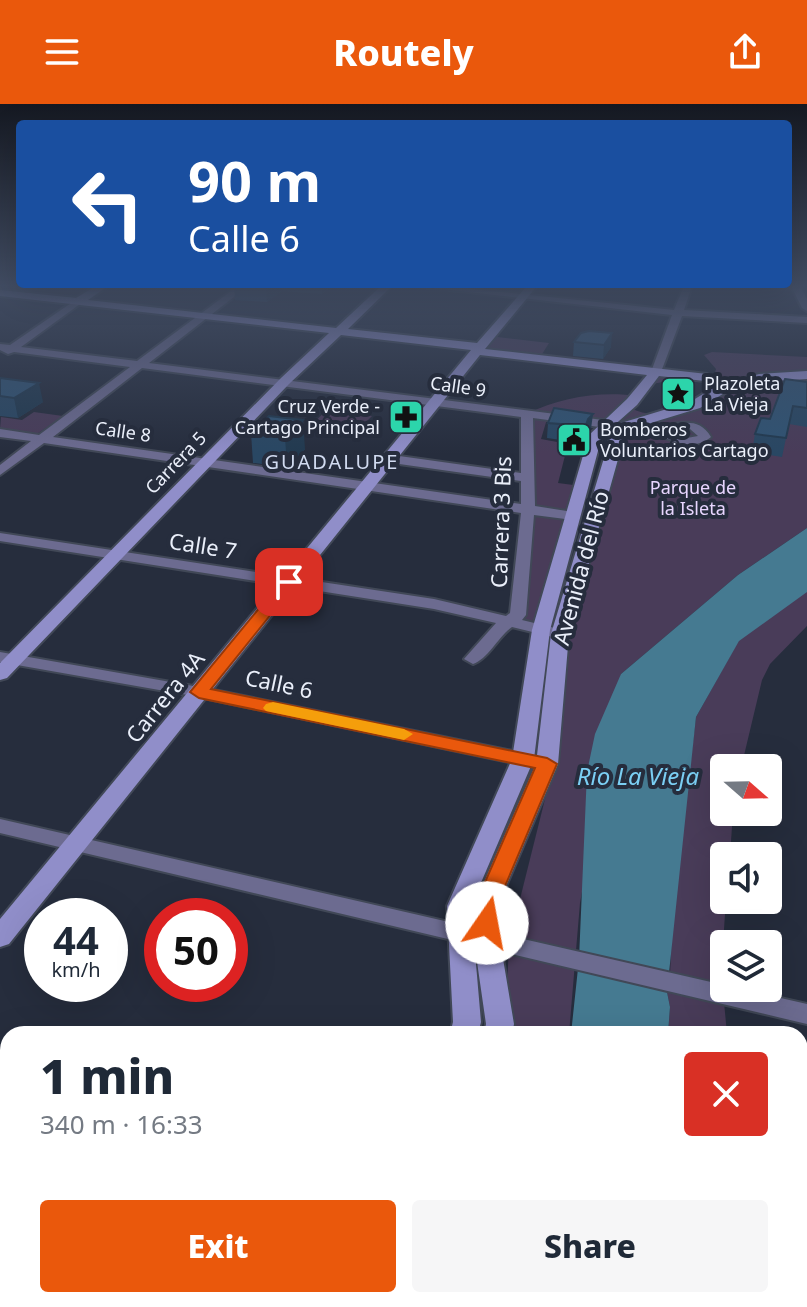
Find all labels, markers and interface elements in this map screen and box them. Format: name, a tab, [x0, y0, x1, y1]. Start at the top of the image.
text: Routely	[333, 28, 474, 77]
icon: menu	[40, 30, 84, 74]
icon: share	[723, 30, 767, 74]
text: 90 m	[188, 142, 321, 218]
icon: left	[56, 152, 160, 256]
text: Calle 6	[188, 214, 300, 263]
street label: Calle 9	[429, 370, 487, 402]
place label: Plazoleta La Vieja	[704, 371, 780, 416]
place icon: Plazoleta La Vieja	[659, 375, 697, 413]
place label: Cruz Verde - Cartago Principal	[235, 394, 380, 439]
pharmacy icon: Cruz Verde - Cartago Principal	[387, 398, 425, 436]
street label: Calle 8	[94, 415, 152, 447]
place label: Bomberos Voluntarios Cartago	[600, 417, 769, 462]
public building icon: Bomberos Voluntarios Cartago	[555, 421, 593, 459]
street label: Carrera 5	[139, 426, 211, 499]
district label: GUADALUPE	[265, 448, 399, 475]
street label: Carrera 3 Bis	[483, 456, 517, 588]
park label: Parque de la Isleta	[650, 475, 736, 520]
street label: Avenida del Río	[545, 487, 615, 648]
street label: Calle 7	[167, 525, 239, 565]
pin	[255, 548, 323, 616]
icon: arrive	[267, 560, 311, 604]
street label: Carrera 4A	[118, 644, 211, 748]
street label: Calle 6	[243, 661, 316, 705]
north arrow	[710, 754, 782, 826]
map controls	[710, 754, 782, 1002]
water label: Río La Vieja	[577, 759, 700, 792]
button: sound	[710, 842, 782, 914]
position arrow	[445, 881, 529, 965]
speed limit sign: 50	[144, 898, 248, 1002]
text: 44	[53, 912, 99, 967]
button: layers	[710, 930, 782, 1002]
text: km/h	[51, 956, 101, 983]
text: 1 min	[40, 1043, 174, 1108]
button: close	[684, 1052, 768, 1136]
text: 340 m · 16:33	[40, 1106, 203, 1142]
button: Exit	[40, 1200, 396, 1292]
button: Share	[412, 1200, 768, 1292]

